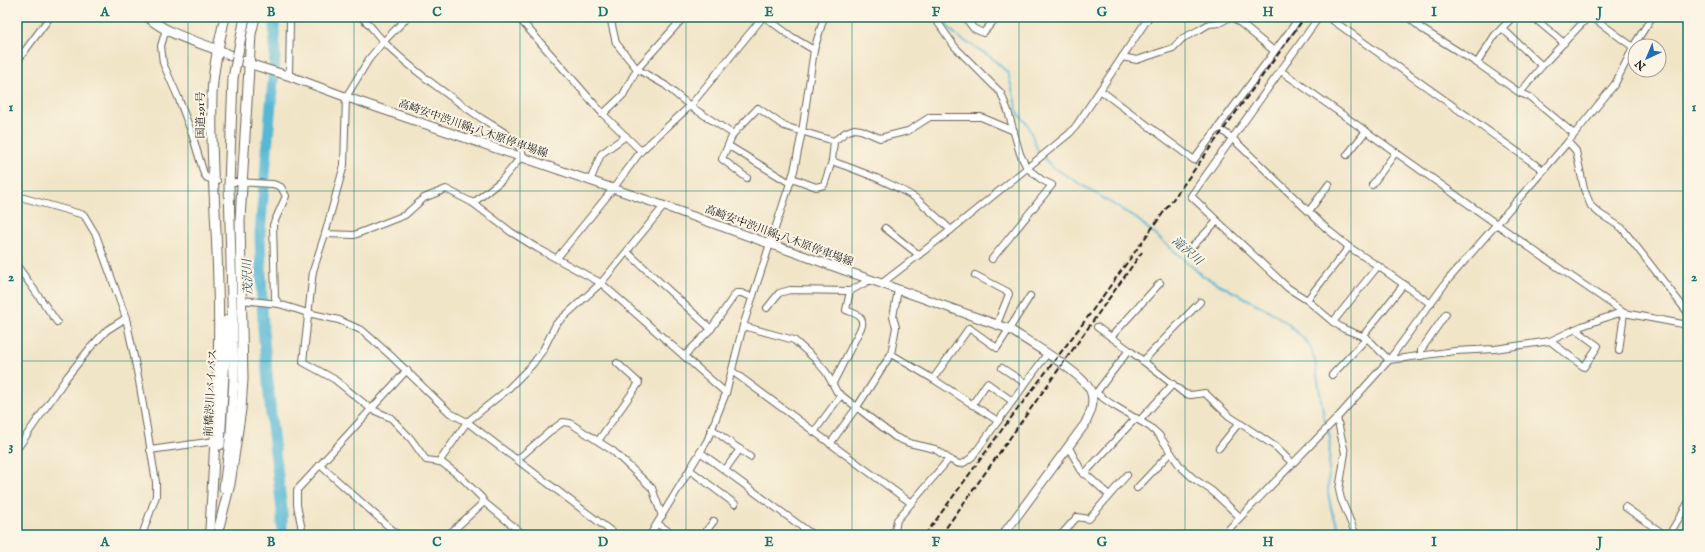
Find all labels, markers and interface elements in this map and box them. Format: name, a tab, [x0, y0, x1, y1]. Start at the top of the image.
text: A	[100, 4, 111, 21]
text: B	[267, 4, 276, 21]
text: C	[432, 4, 442, 21]
text: D	[598, 4, 609, 21]
text: E	[764, 4, 774, 21]
text: F	[932, 4, 941, 21]
text: G	[1097, 4, 1108, 21]
text: H	[1262, 4, 1274, 21]
text: I	[1431, 4, 1437, 21]
text: J	[1595, 4, 1603, 21]
north arrow	[1627, 38, 1667, 78]
text: N	[1632, 56, 1650, 74]
street label: 国道291号	[194, 91, 208, 139]
street label: 高崎安中渋川線;八木原停車場線	[396, 97, 550, 161]
text: 1	[9, 99, 14, 116]
text: 1	[1692, 99, 1697, 116]
street label: 高崎安中渋川線;八木原停車場線	[703, 203, 855, 269]
water label: 滝沢川	[1168, 234, 1207, 270]
water label: 茂沢川	[240, 257, 256, 295]
text: 2	[8, 269, 14, 286]
text: 2	[1691, 269, 1697, 286]
street label: 前橋渋川バイパス	[202, 349, 220, 437]
text: 3	[9, 438, 14, 455]
text: 3	[1692, 438, 1697, 455]
text: A	[100, 534, 111, 551]
text: B	[267, 534, 276, 551]
text: C	[432, 534, 442, 551]
text: D	[598, 534, 609, 551]
text: E	[764, 534, 774, 551]
text: F	[932, 534, 941, 551]
text: G	[1097, 534, 1108, 551]
text: H	[1262, 534, 1274, 551]
text: I	[1431, 534, 1437, 551]
text: J	[1595, 534, 1603, 551]

